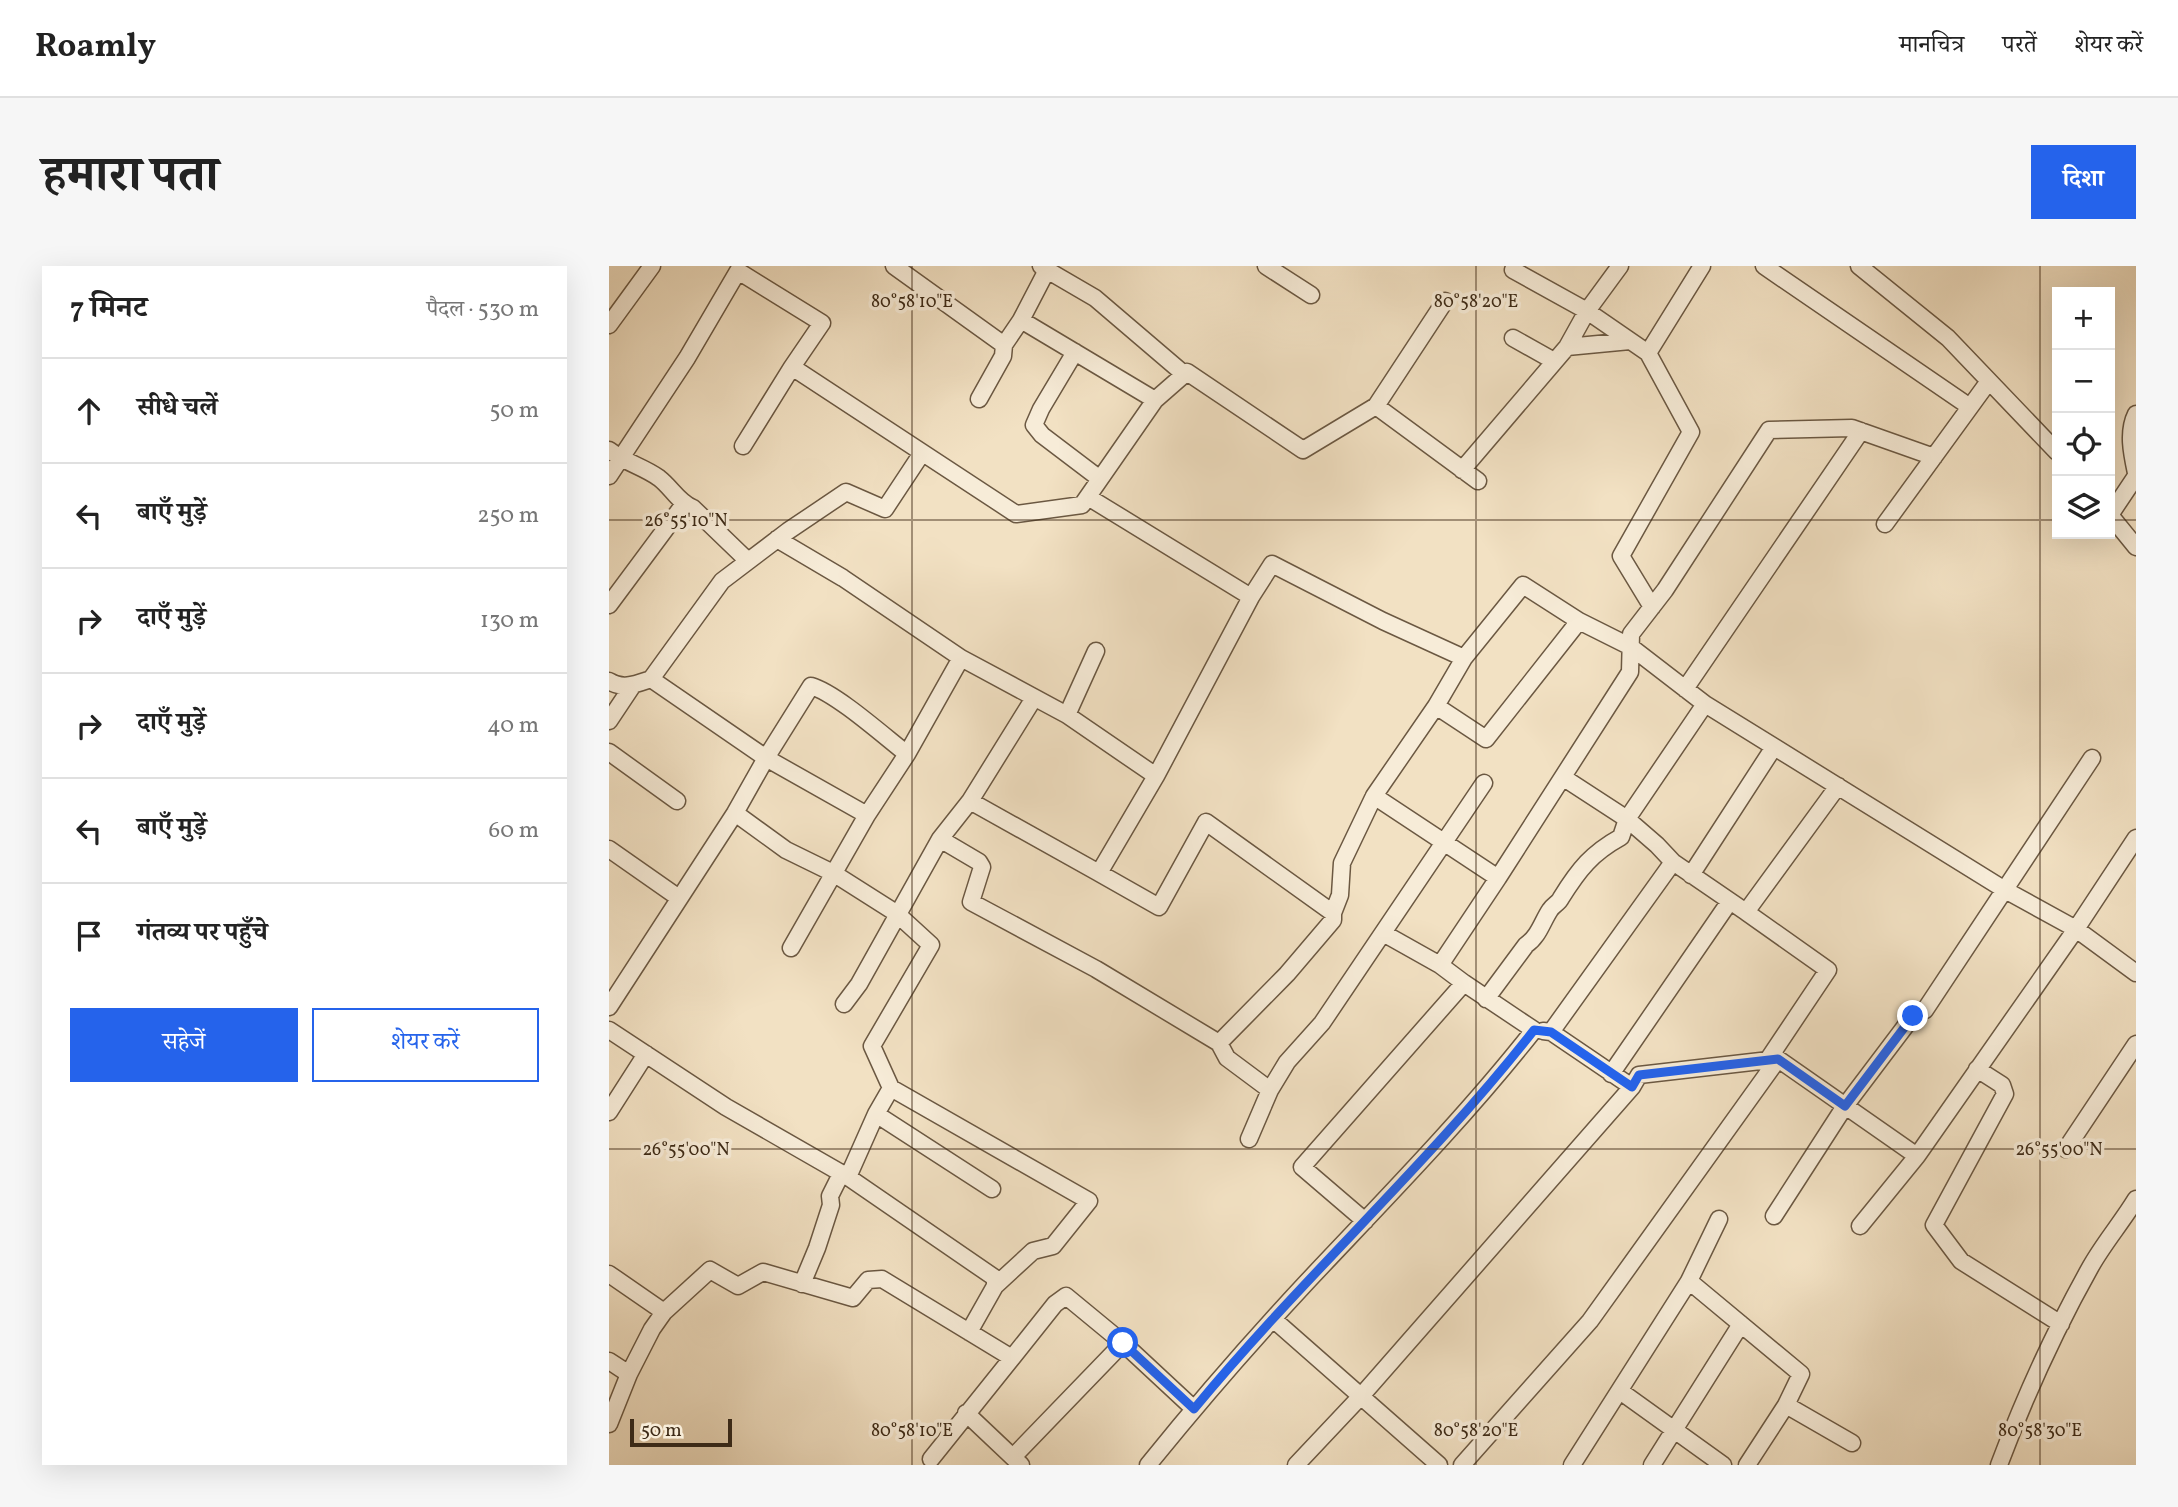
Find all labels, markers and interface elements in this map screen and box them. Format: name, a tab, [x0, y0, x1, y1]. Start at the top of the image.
text: Roamly	[35, 25, 156, 71]
text: मानचित्र	[1899, 29, 1964, 63]
text: परतें	[2002, 29, 2037, 63]
text: शेयर करें	[2075, 29, 2143, 63]
text: हमारा पता	[42, 143, 219, 212]
button: दिशा	[2031, 145, 2136, 219]
map controls	[2052, 287, 2115, 539]
button: +	[2052, 287, 2115, 350]
text: 7 मिनट	[70, 288, 147, 330]
text: 80°58'10"E	[871, 290, 953, 315]
text: 80°58'20"E	[1434, 290, 1518, 315]
text: पैदल · 530 m	[427, 294, 539, 326]
button: −	[2052, 350, 2115, 413]
text: सीधे चलें	[137, 390, 218, 426]
icon: ahead	[70, 392, 108, 430]
text: 50 m	[490, 395, 539, 427]
button: locate	[2052, 413, 2115, 476]
button: layers	[2052, 476, 2115, 539]
text: बाएँ मुड़ें	[137, 495, 207, 531]
icon: left	[70, 497, 108, 535]
text: 250 m	[477, 500, 539, 532]
text: 26°55'10"N	[644, 509, 728, 534]
text: दाएँ मुड़ें	[137, 600, 206, 636]
icon: right	[70, 602, 108, 640]
text: 130 m	[480, 605, 539, 637]
text: दाएँ मुड़ें	[137, 705, 206, 741]
icon: right	[70, 707, 108, 745]
text: 40 m	[487, 710, 539, 742]
text: बाएँ मुड़ें	[137, 810, 207, 846]
icon: left	[70, 812, 108, 850]
text: 60 m	[489, 815, 539, 847]
text: गंतव्य पर पहुँचे	[137, 915, 268, 951]
icon: arrive	[70, 917, 108, 955]
route end	[1897, 1000, 1928, 1031]
button: सहेजें	[70, 1008, 298, 1082]
button: शेयर करें	[312, 1008, 539, 1082]
text: 26°55'00"N	[642, 1138, 730, 1163]
text: 26°55'00"N	[2015, 1138, 2103, 1163]
route start	[1107, 1327, 1138, 1358]
scale bar	[630, 1416, 731, 1448]
text: 50 m	[641, 1418, 682, 1444]
text: 80°58'10"E	[871, 1419, 953, 1444]
text: 80°58'20"E	[1434, 1419, 1518, 1444]
text: 80°58'30"E	[1998, 1419, 2082, 1444]

